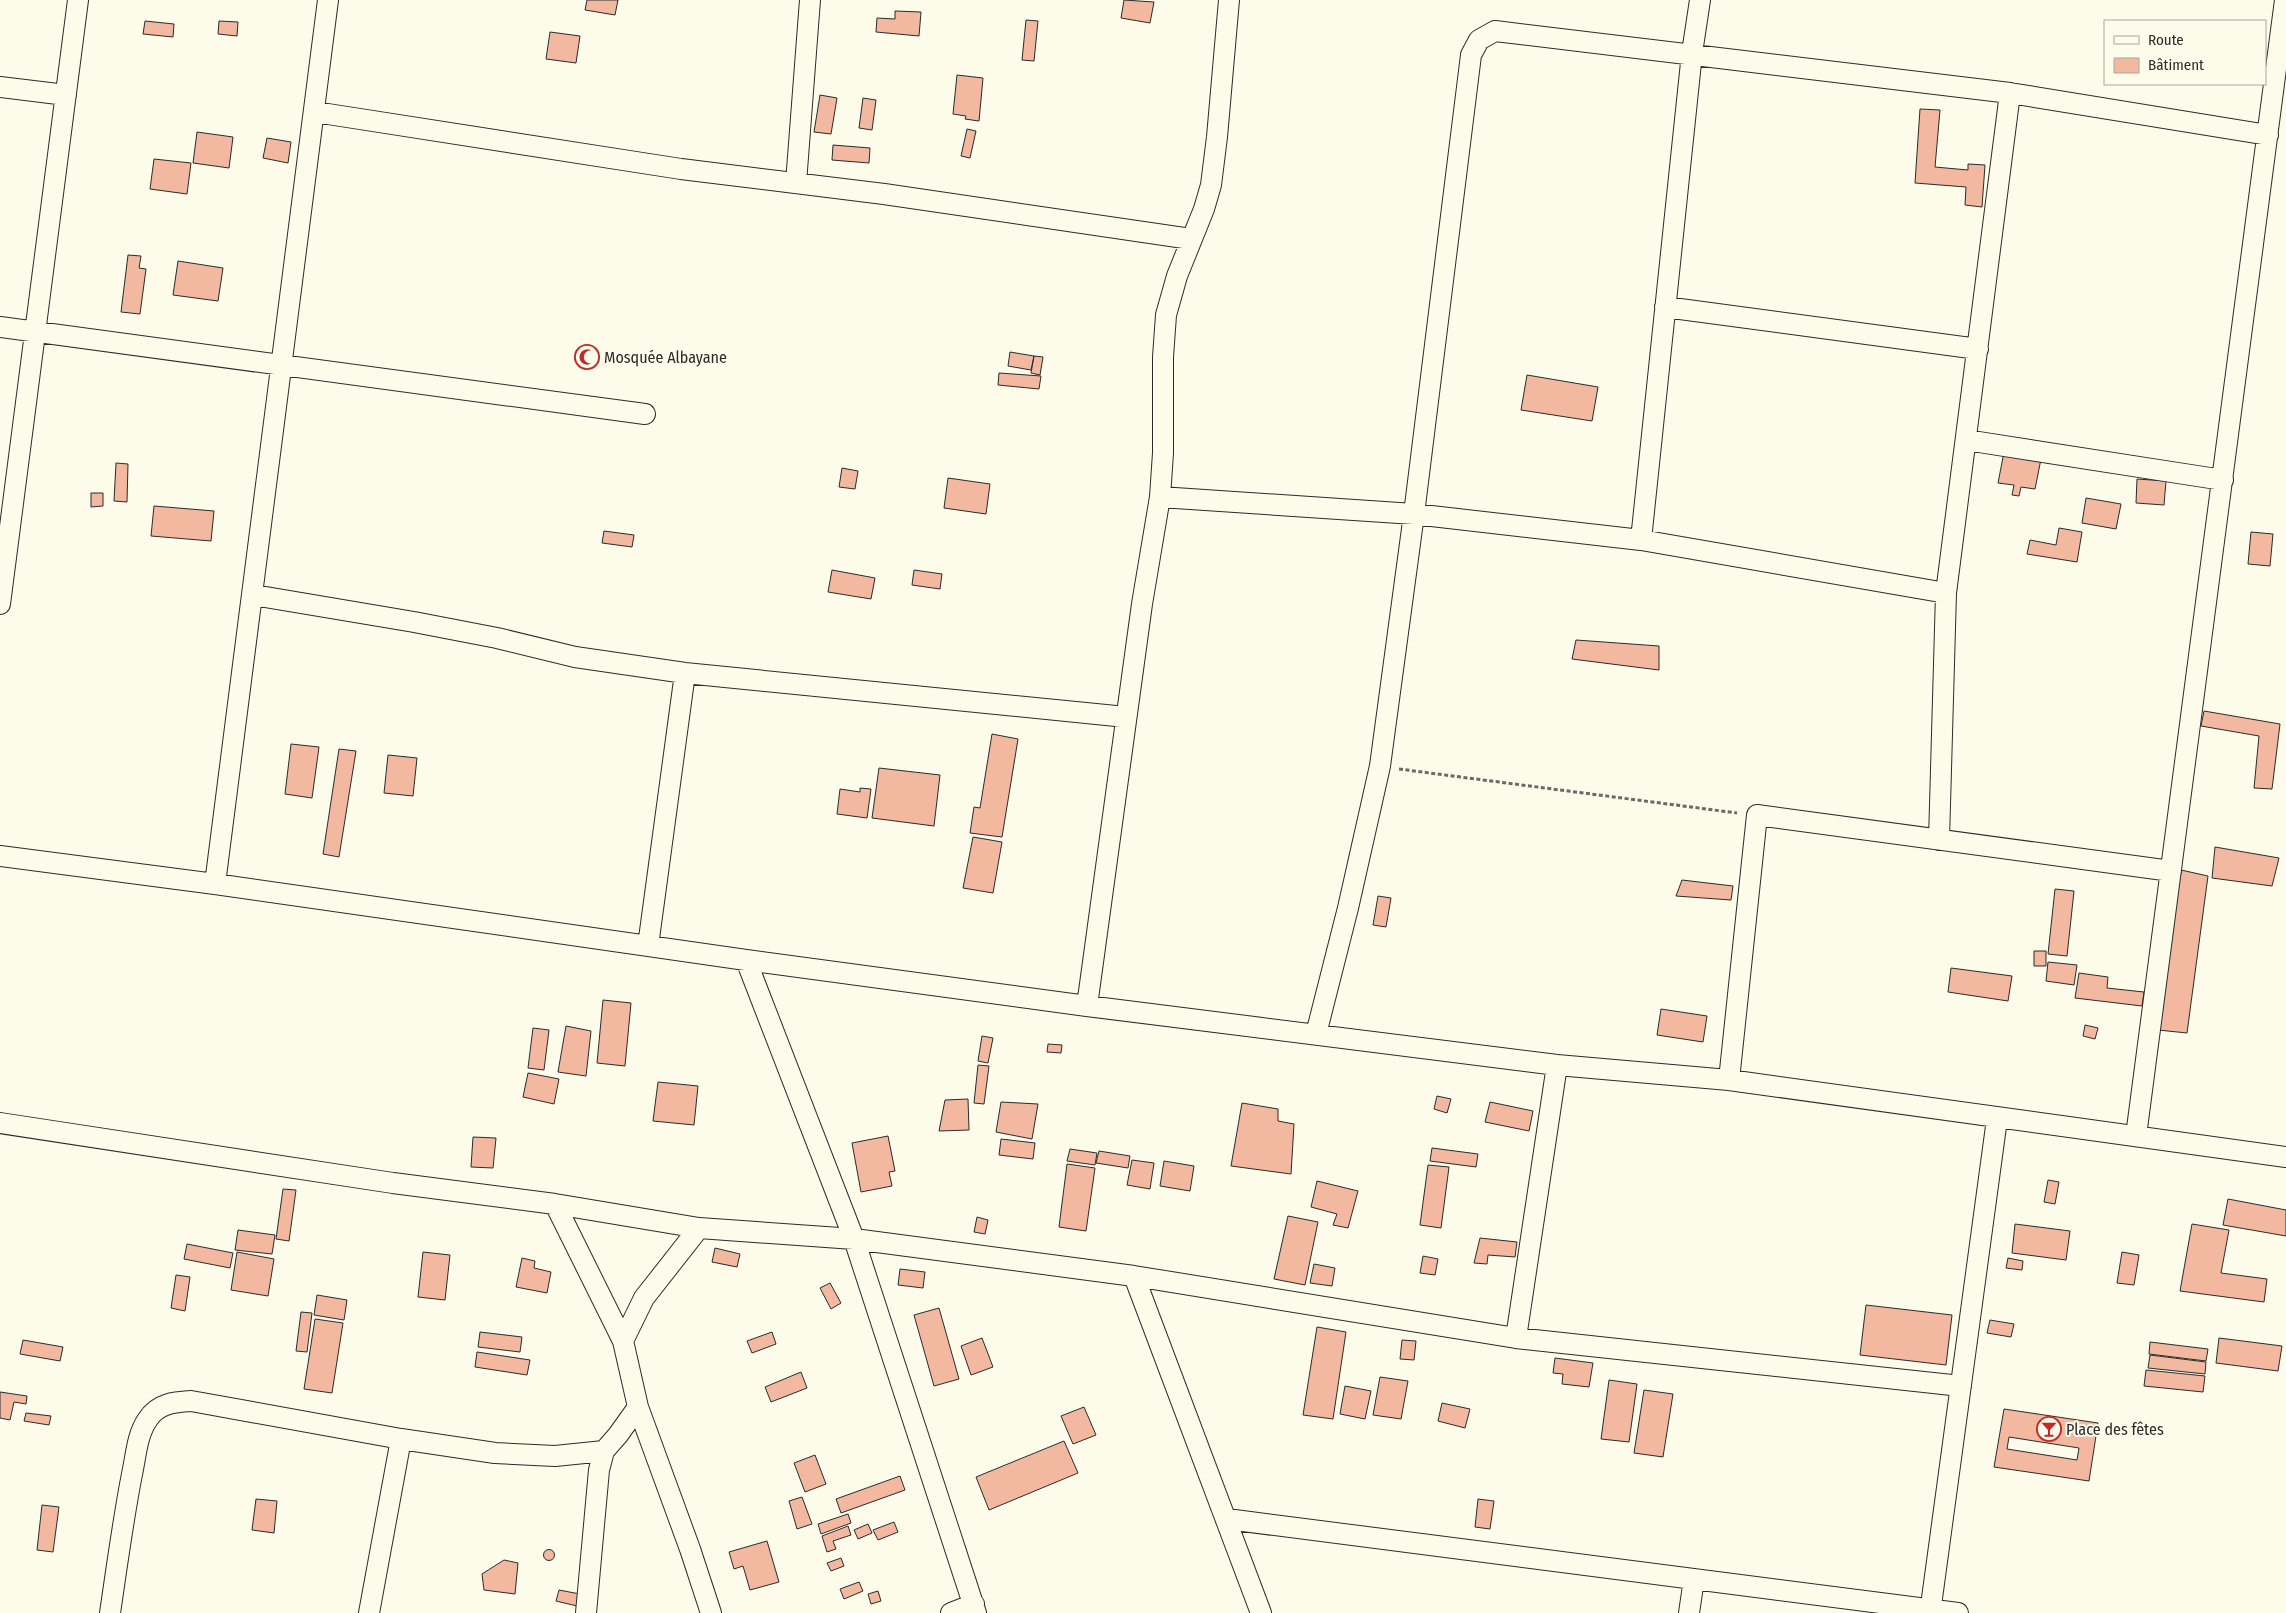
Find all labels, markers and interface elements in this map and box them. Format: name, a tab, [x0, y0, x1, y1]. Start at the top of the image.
legend	[2104, 20, 2266, 85]
text: Route	[2148, 31, 2184, 49]
text: Bâtiment	[2148, 56, 2204, 74]
mosque icon: Mosquée Albayane	[574, 344, 600, 370]
place label: Mosquée Albayane	[604, 348, 727, 367]
bar icon: Place des fêtes	[2036, 1416, 2062, 1442]
place label: Place des fêtes	[2066, 1420, 2164, 1439]

